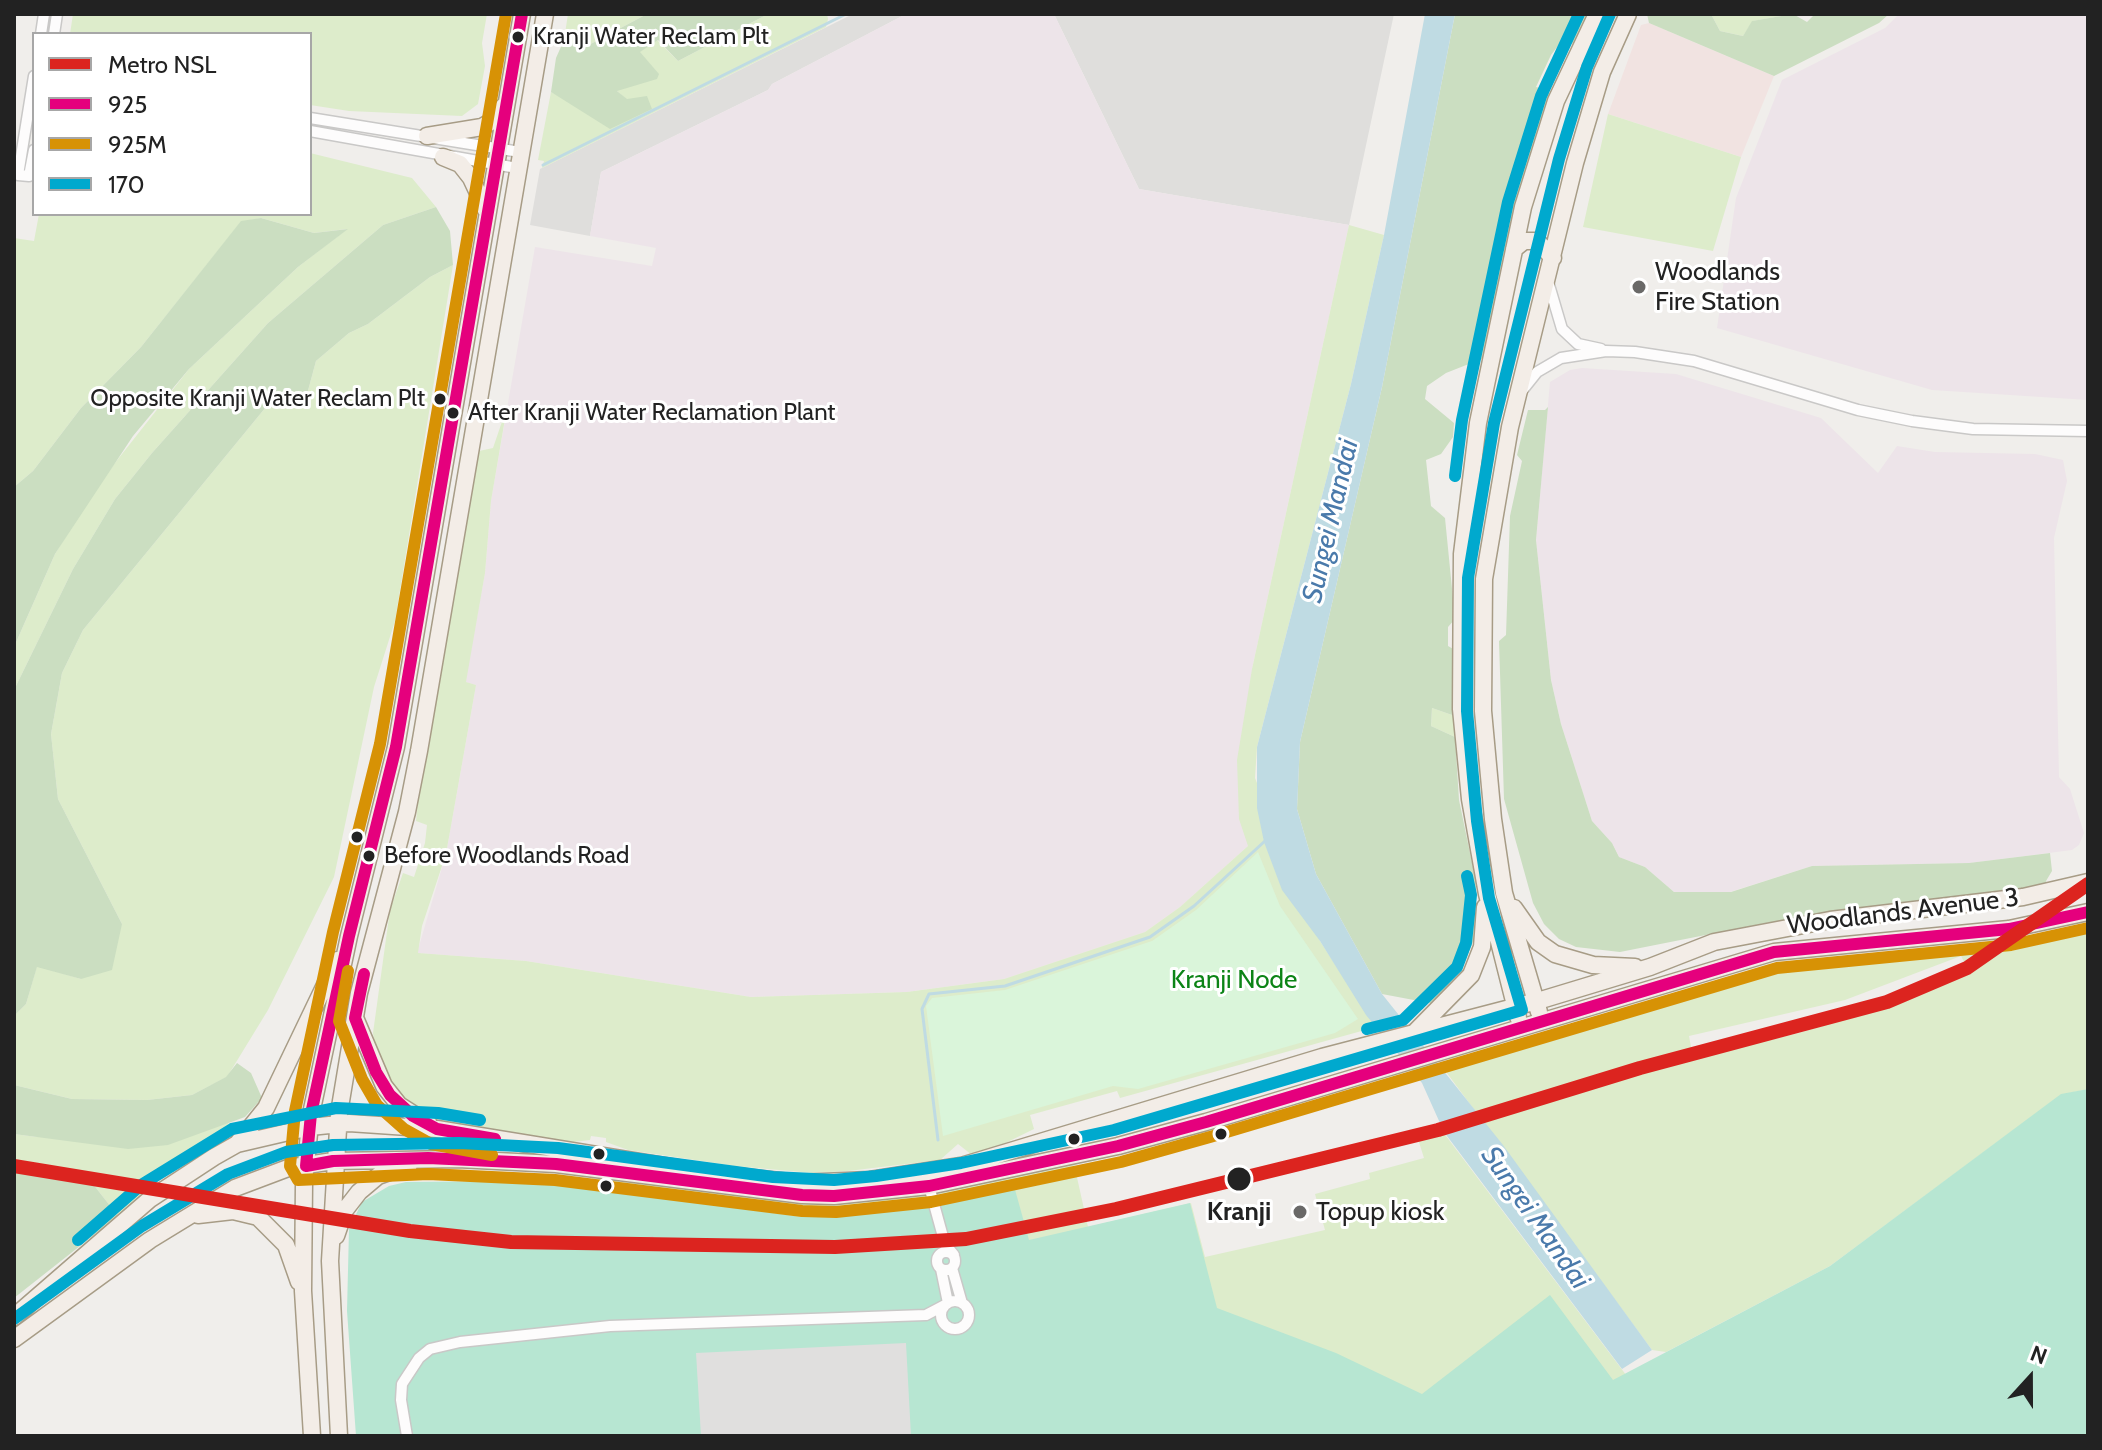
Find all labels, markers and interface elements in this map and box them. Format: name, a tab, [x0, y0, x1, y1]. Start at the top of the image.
place label: Kranji Water Reclam Plt	[533, 23, 769, 51]
marker: Kranji Water Reclam Plt	[510, 29, 526, 45]
legend	[32, 32, 312, 216]
text: Metro NSL	[108, 50, 216, 79]
text: 925	[108, 90, 147, 119]
text: 925M	[108, 130, 167, 159]
text: 170	[108, 170, 144, 199]
place label: Woodlands Fire Station	[1655, 256, 1780, 318]
marker: Woodlands Fire Station	[1630, 278, 1648, 296]
place label: Opposite Kranji Water Reclam Plt	[90, 385, 425, 413]
marker: Opposite Kranji Water Reclam Plt	[432, 391, 448, 407]
place label: After Kranji Water Reclamation Plant	[468, 399, 835, 427]
marker: After Kranji Water Reclamation Plant	[445, 405, 461, 421]
water label: Sungei Mandai	[1296, 436, 1366, 606]
unlabelled marker	[349, 829, 365, 845]
place label: Before Woodlands Road	[384, 842, 629, 870]
marker: Before Woodlands Road	[361, 848, 377, 864]
street label: Woodlands Avenue 3	[1785, 882, 2021, 942]
park label: Kranji Node	[1171, 964, 1297, 996]
unlabelled marker	[1213, 1126, 1229, 1142]
unlabelled marker	[1066, 1131, 1082, 1147]
water label: Sungei Mandai	[1473, 1140, 1597, 1296]
unlabelled marker	[591, 1146, 607, 1162]
marker: Kranji	[1225, 1165, 1253, 1193]
unlabelled marker	[598, 1178, 614, 1194]
place label: Kranji	[1207, 1196, 1271, 1228]
place label: Topup kiosk	[1316, 1196, 1444, 1228]
marker: Topup kiosk	[1291, 1203, 1309, 1221]
north arrow	[1990, 1338, 2070, 1418]
text: N	[2027, 1340, 2051, 1371]

